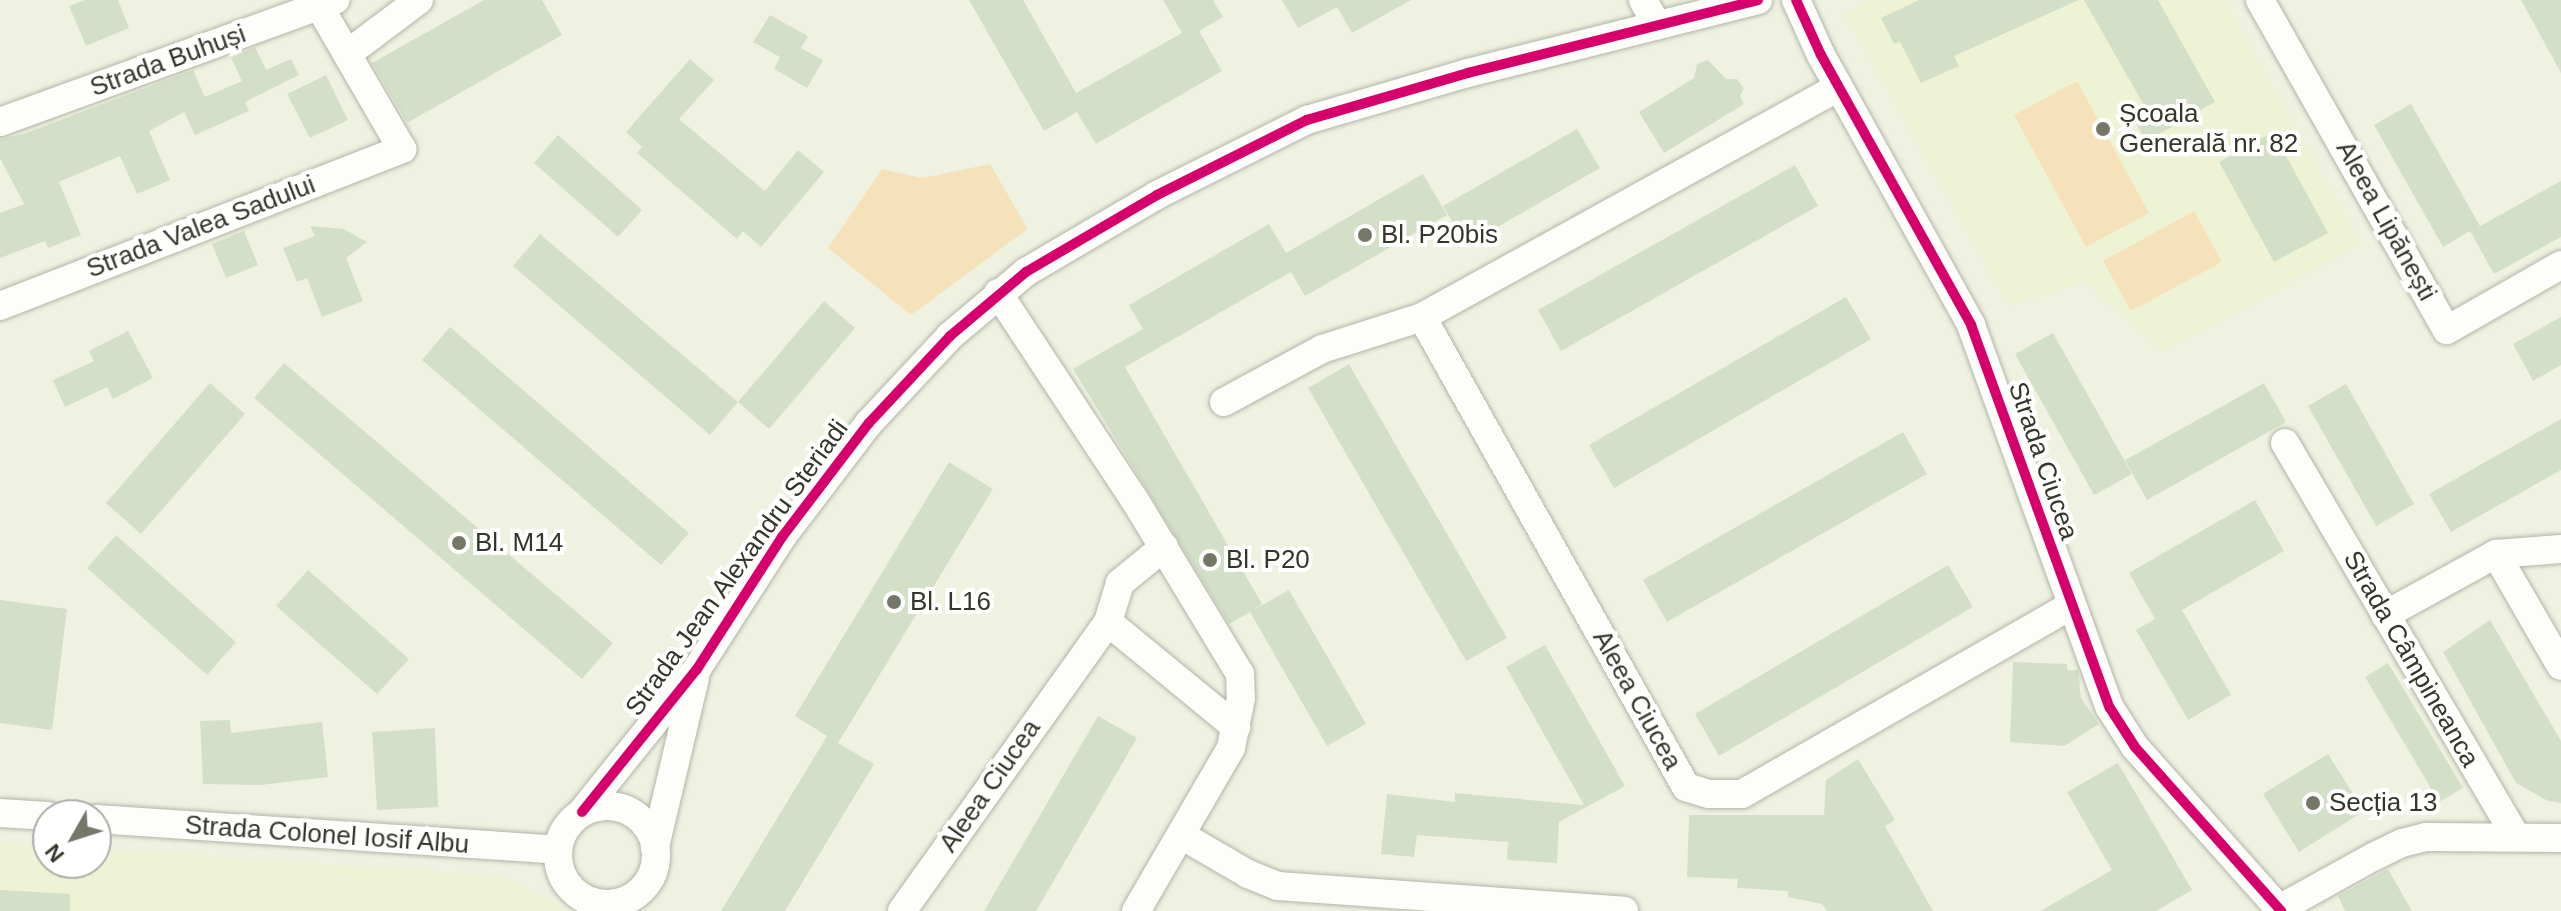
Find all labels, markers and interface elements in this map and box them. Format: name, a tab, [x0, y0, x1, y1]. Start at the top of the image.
street label: Strada Buhuși	[86, 18, 250, 104]
place label: Școala Generală nr. 82	[2119, 98, 2298, 160]
marker: Școala Generală nr. 82	[2094, 120, 2112, 138]
street label: Aleea Lipănești	[2329, 136, 2443, 306]
street label: Strada Valea Sadului	[82, 169, 320, 285]
place label: Bl. P20bis	[1381, 219, 1498, 251]
marker: Bl. P20bis	[1356, 226, 1374, 244]
street label: Strada Ciucea	[2001, 378, 2085, 544]
street label: Strada Jean Alexandru Steriadi	[619, 413, 855, 723]
place label: Bl. M14	[475, 527, 563, 559]
marker: Bl. M14	[450, 534, 468, 552]
place label: Bl. P20	[1226, 544, 1310, 576]
street label: Strada Câmpineanca	[2336, 545, 2486, 773]
marker: Bl. P20	[1201, 551, 1219, 569]
place label: Bl. L16	[910, 586, 991, 618]
marker: Bl. L16	[885, 593, 903, 611]
street label: Aleea Ciucea	[1586, 625, 1688, 775]
street label: Aleea Ciucea	[933, 714, 1047, 858]
place label: Secția 13	[2329, 787, 2437, 819]
marker: Secția 13	[2304, 794, 2322, 812]
north arrow	[32, 799, 112, 879]
street label: Strada Colonel Iosif Albu	[183, 809, 471, 861]
text: N	[40, 839, 69, 867]

